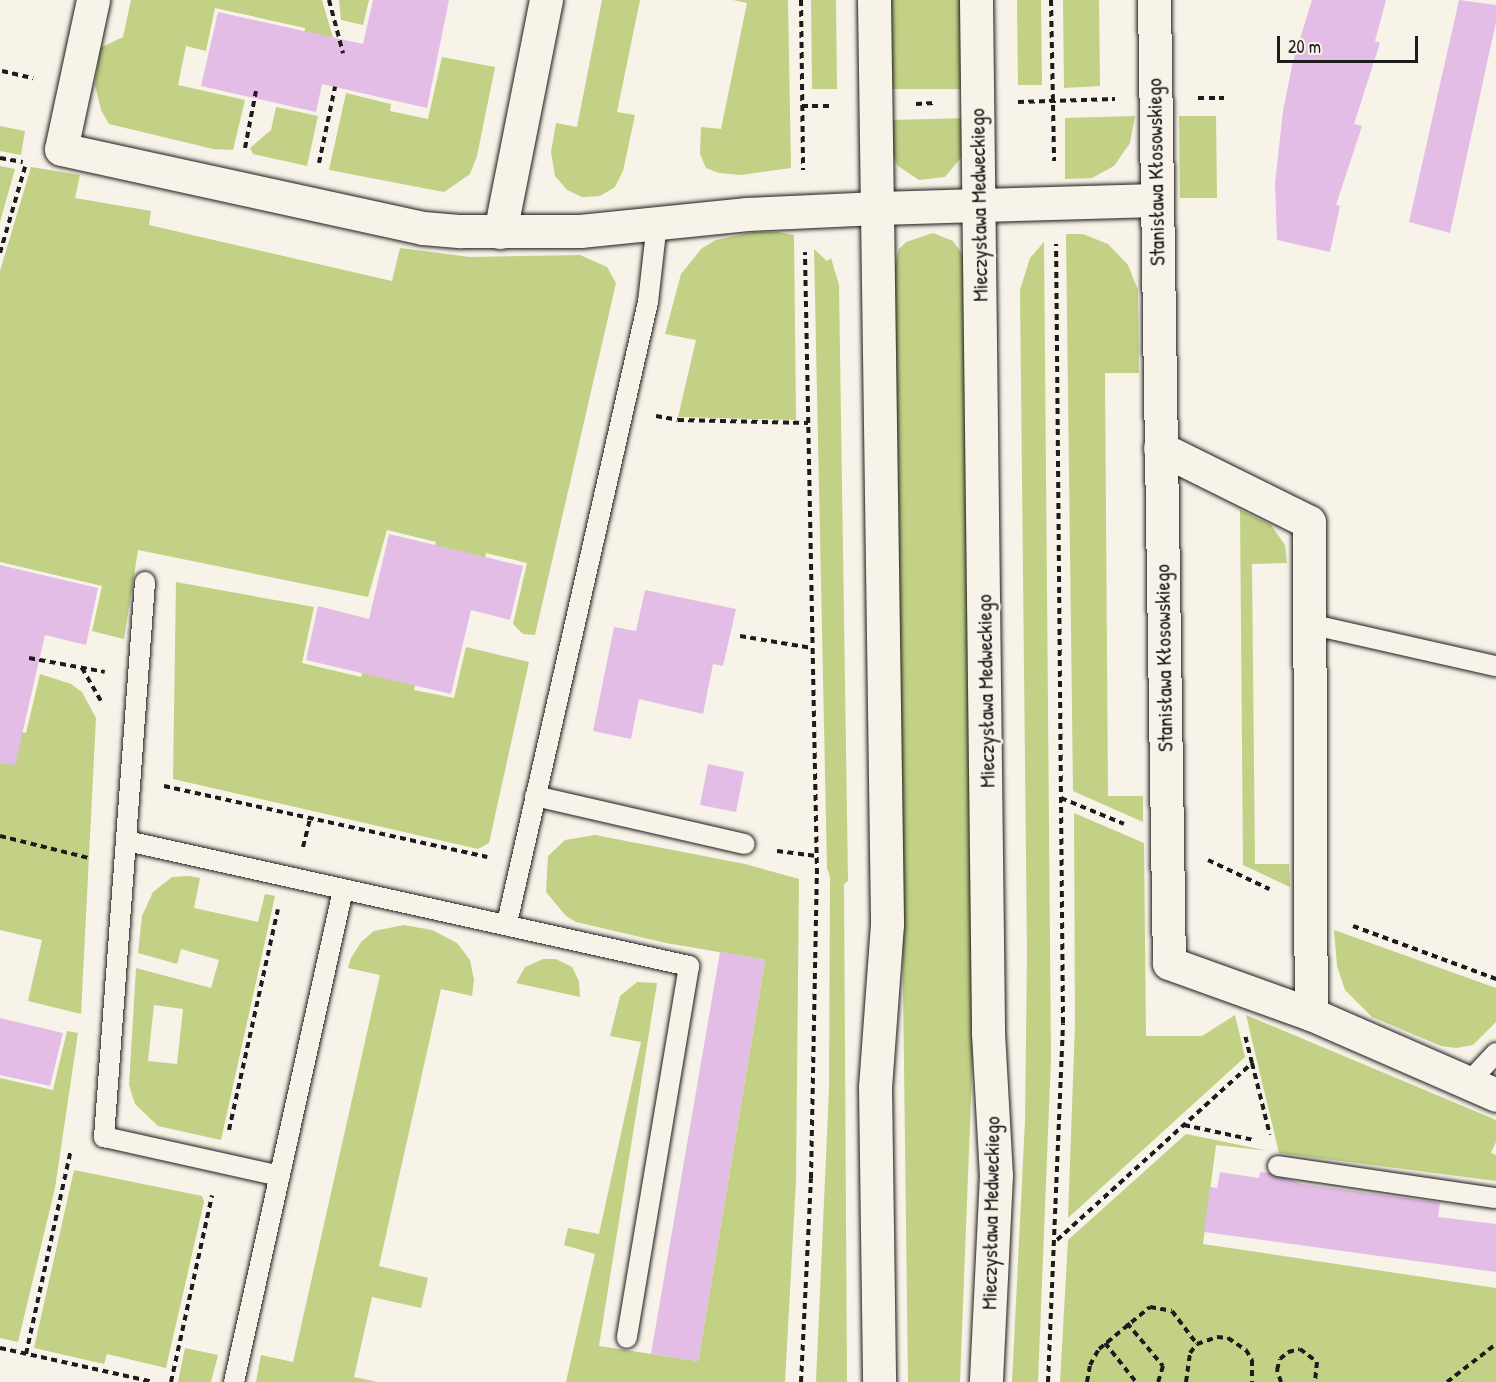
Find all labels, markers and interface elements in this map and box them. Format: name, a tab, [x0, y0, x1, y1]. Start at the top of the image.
scale bar	[1280, 24, 1421, 62]
text: 20 m	[1288, 34, 1321, 59]
street label: Stanisława Kłosowskiego	[1142, 78, 1170, 266]
street label: Mieczysława Medweckiego	[965, 108, 993, 302]
street label: Stanisława Kłosowskiego	[1150, 564, 1178, 752]
street label: Mieczysława Medweckiego	[972, 594, 1000, 788]
street label: Mieczysława Medweckiego	[977, 1116, 1005, 1310]

